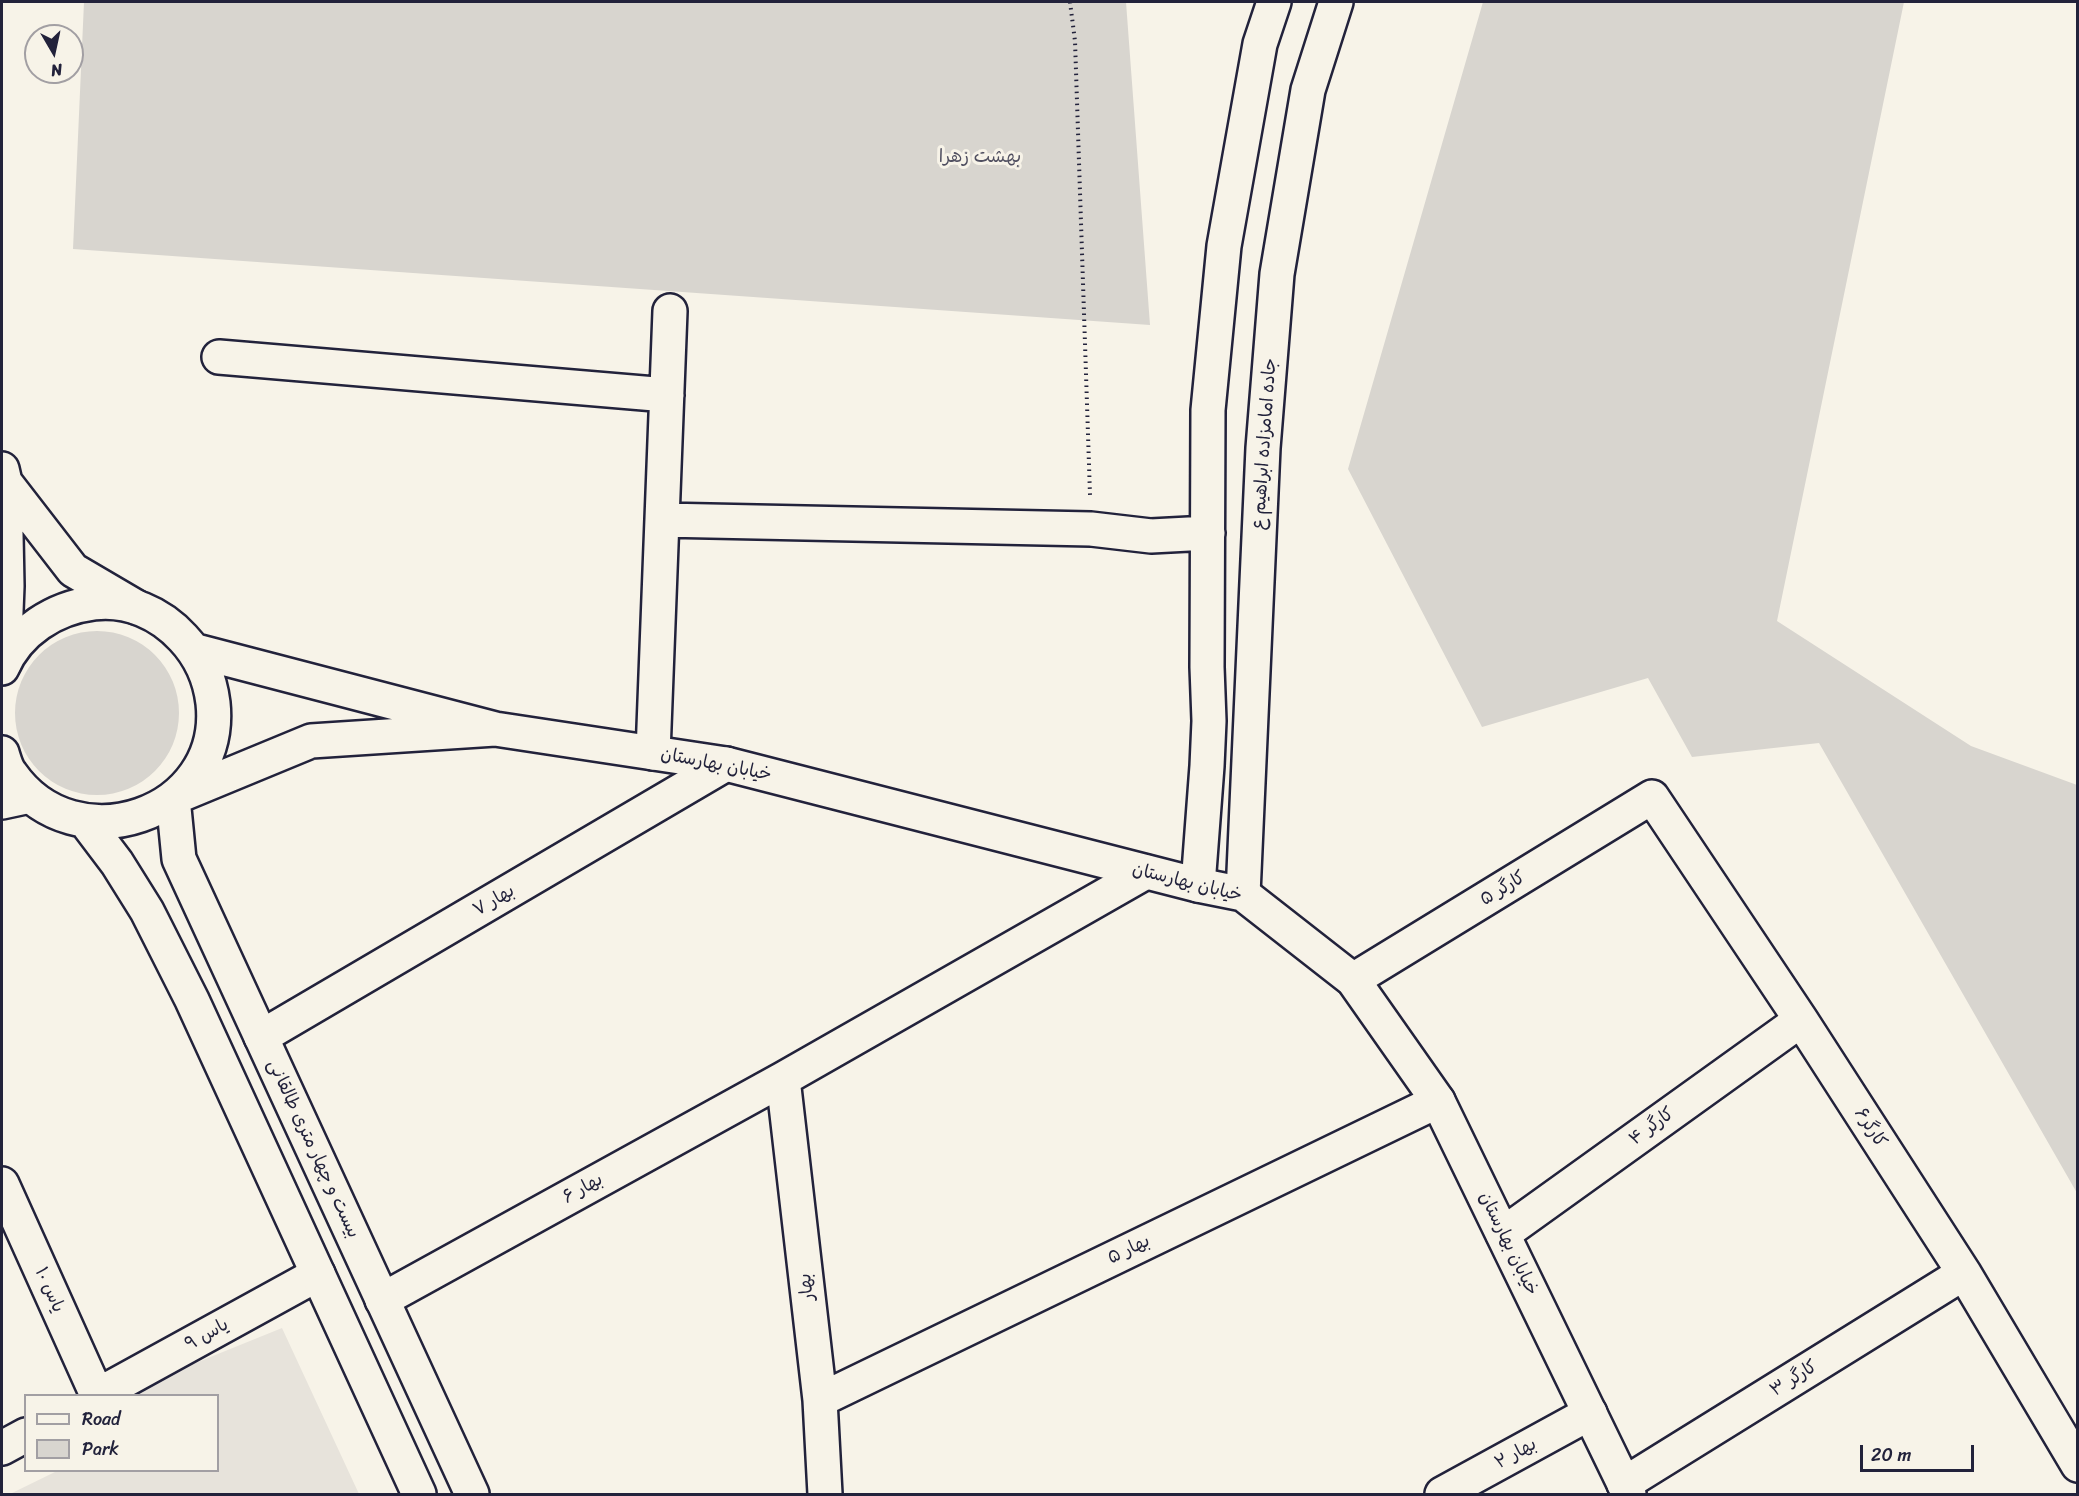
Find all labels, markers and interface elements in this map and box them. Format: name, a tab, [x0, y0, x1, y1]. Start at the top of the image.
north arrow	[24, 24, 84, 84]
text: N	[49, 55, 64, 85]
park label: بهشت زهرا	[939, 146, 1021, 168]
street label: جاده امامزاده ابراهیم ع	[1248, 357, 1282, 531]
street label: خیابان بهارستان	[659, 744, 773, 786]
street label: خیابان بهارستان	[1130, 859, 1244, 907]
street label: کارگر ۵	[1476, 867, 1530, 911]
street label: بهار ۷	[469, 880, 519, 922]
street label: بیست و چهار متری طالقانی	[262, 1056, 364, 1242]
street label: کارگر ۴	[1625, 1103, 1679, 1151]
street label: کارگر۶	[1849, 1104, 1891, 1152]
street label: بهار ۶	[559, 1169, 607, 1209]
street label: خیابان بهارستان	[1474, 1189, 1542, 1299]
street label: بهار ۵	[1104, 1231, 1154, 1269]
street label: یاس ۱۰	[29, 1264, 69, 1316]
street label: بهار	[795, 1272, 819, 1302]
street label: یاس ۹	[181, 1314, 233, 1356]
street label: کارگر ۳	[1766, 1356, 1822, 1402]
legend	[24, 1394, 219, 1472]
text: Road	[82, 1403, 121, 1435]
text: Park	[82, 1433, 119, 1465]
scale bar	[1863, 1433, 1977, 1471]
street label: بهار ۲	[1491, 1434, 1541, 1474]
text: 20 m	[1871, 1439, 1911, 1471]

